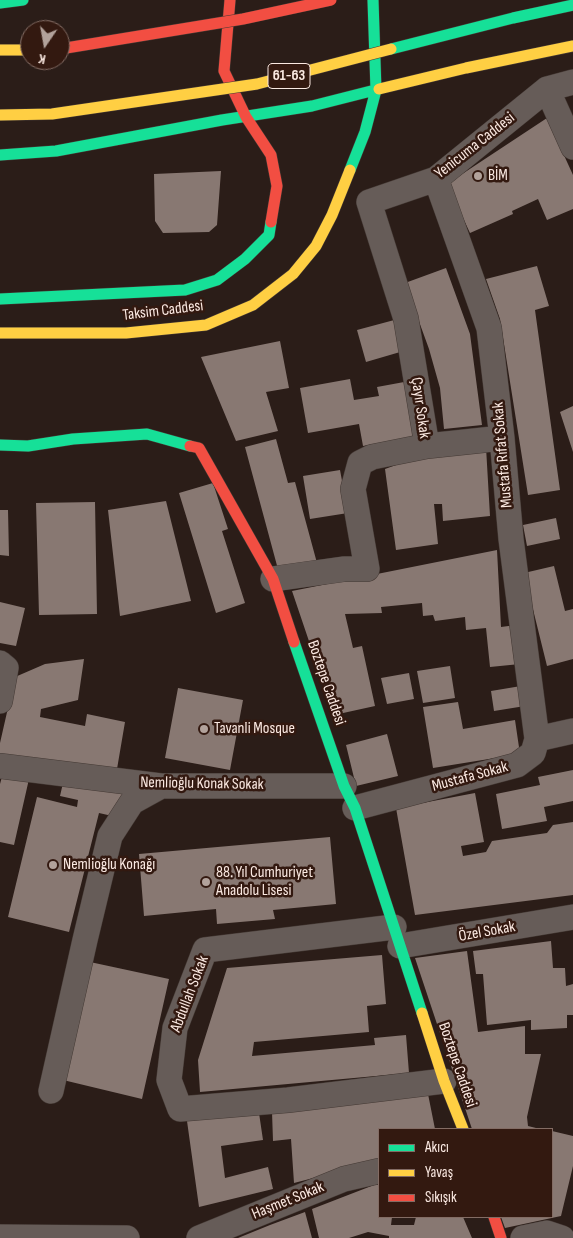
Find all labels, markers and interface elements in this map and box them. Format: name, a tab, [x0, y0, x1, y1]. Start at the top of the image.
north arrow	[20, 20, 70, 70]
text: K	[37, 50, 47, 68]
road number: 61-63	[268, 64, 310, 88]
street label: Yenicuma Caddesi	[431, 109, 519, 183]
place label: BİM	[488, 166, 508, 186]
marker: BİM	[472, 170, 484, 182]
street label: Taksim Caddesi	[122, 297, 204, 325]
street label: Çayır Sokak	[406, 376, 434, 440]
street label: Mustafa Rıfat Sokak	[489, 401, 517, 509]
street label: Boztepe Caddesi	[303, 638, 349, 728]
place label: Tavanli Mosque	[214, 719, 295, 739]
marker: Tavanli Mosque	[198, 723, 210, 735]
street label: Mustafa Sokak	[430, 758, 510, 796]
street label: Nemlioğlu Konak Sokak	[140, 773, 264, 795]
place label: Nemlioğlu Konağı	[63, 855, 155, 875]
marker: Nemlioğlu Konağı	[47, 859, 59, 871]
place label: 88. Yıl Cumhuriyet Anadolu Lisesi	[216, 863, 313, 901]
marker: 88. Yıl Cumhuriyet Anadolu Lisesi	[200, 876, 212, 888]
street label: Özel Sokak	[457, 918, 517, 946]
street label: Abdullah Sokak	[167, 953, 213, 1035]
street label: Boztepe Caddesi	[434, 1020, 480, 1110]
legend	[378, 1128, 553, 1218]
text: Akıcı	[425, 1138, 449, 1157]
text: Yavaş	[425, 1163, 453, 1182]
street label: Haşmet Sokak	[249, 1178, 327, 1224]
text: Sıkışık	[425, 1188, 457, 1207]

